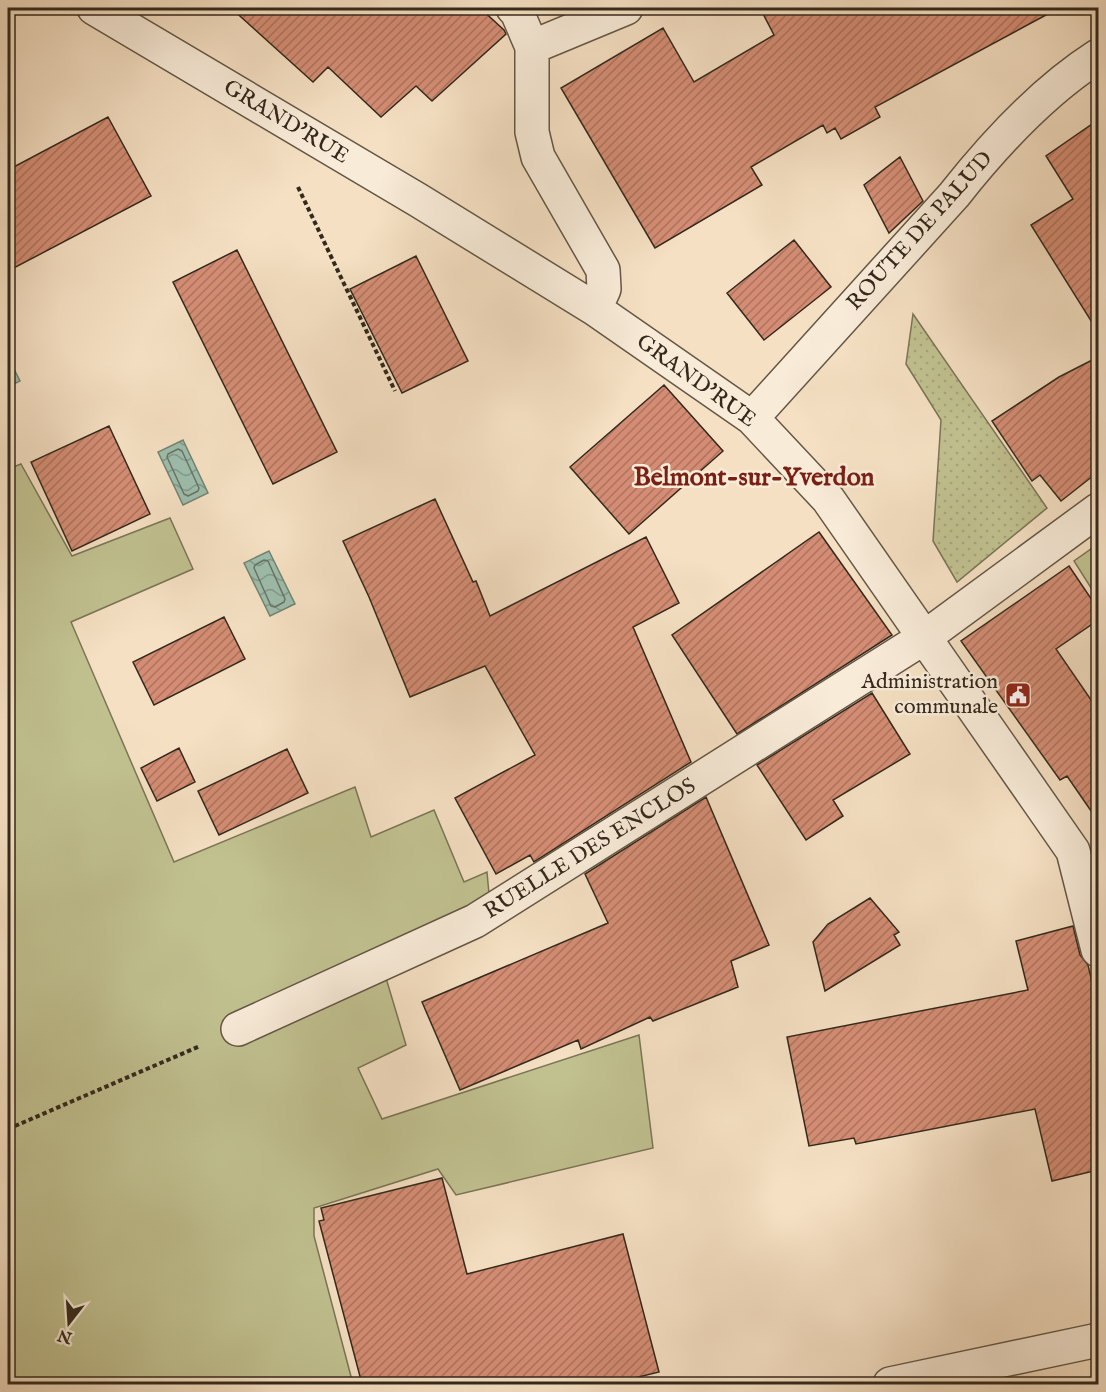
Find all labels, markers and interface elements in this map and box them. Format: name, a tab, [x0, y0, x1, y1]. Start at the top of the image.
street label: GRAND'RUE	[218, 74, 354, 170]
street label: ROUTE DE PALUD	[841, 145, 999, 317]
street label: GRAND'RUE	[631, 328, 761, 434]
district label: Belmont-sur-Yverdon	[634, 461, 875, 494]
place label: Administration communale	[860, 668, 998, 721]
public building icon: Administration communale	[1003, 680, 1033, 710]
street label: RUELLE DES ENCLOS	[479, 772, 701, 926]
north arrow	[39, 1293, 99, 1353]
text: N	[56, 1324, 76, 1347]

